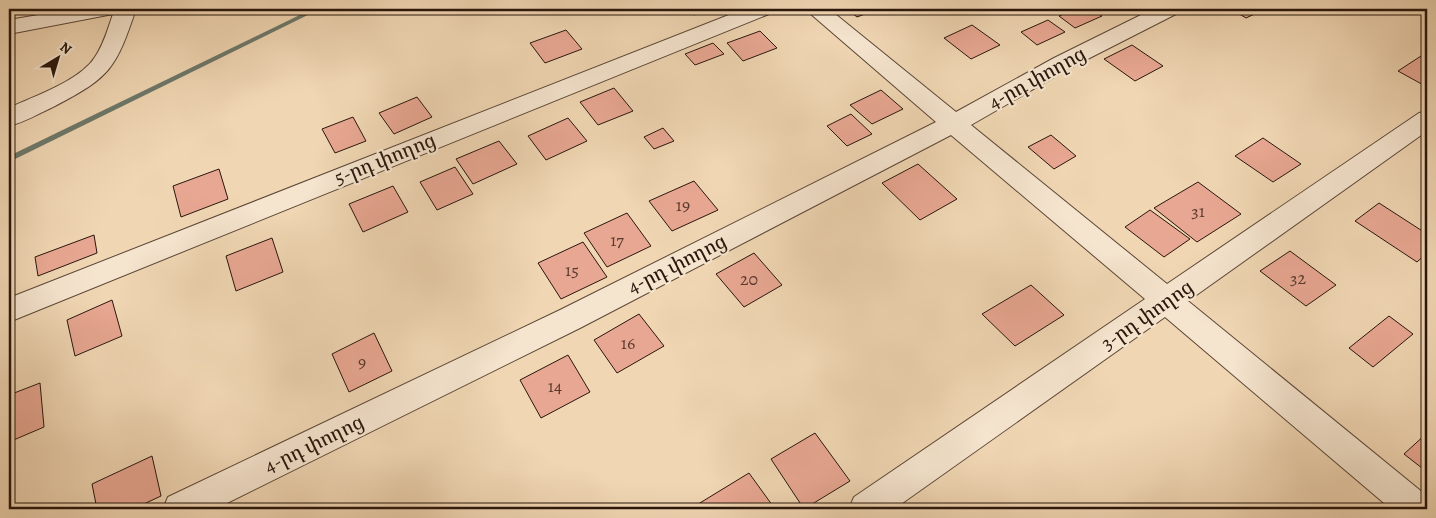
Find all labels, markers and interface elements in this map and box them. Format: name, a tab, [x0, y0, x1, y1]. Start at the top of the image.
north arrow	[32, 32, 82, 82]
text: N	[56, 38, 76, 59]
street label: 4-րդ փողոց	[983, 40, 1091, 116]
street label: 5-րդ փողոց	[330, 126, 440, 192]
house number: 19	[676, 193, 690, 217]
house number: 31	[1191, 199, 1205, 223]
house number: 17	[610, 228, 624, 252]
street label: 4-րդ փողոց	[623, 228, 731, 300]
house number: 15	[565, 258, 579, 282]
house number: 32	[1290, 266, 1306, 290]
house number: 20	[740, 267, 758, 291]
street label: 3-րդ փողոց	[1096, 273, 1198, 357]
house number: 16	[621, 331, 635, 355]
house number: 9	[358, 350, 366, 374]
house number: 14	[548, 374, 562, 398]
street label: 4-րդ փողոց	[260, 408, 368, 480]

